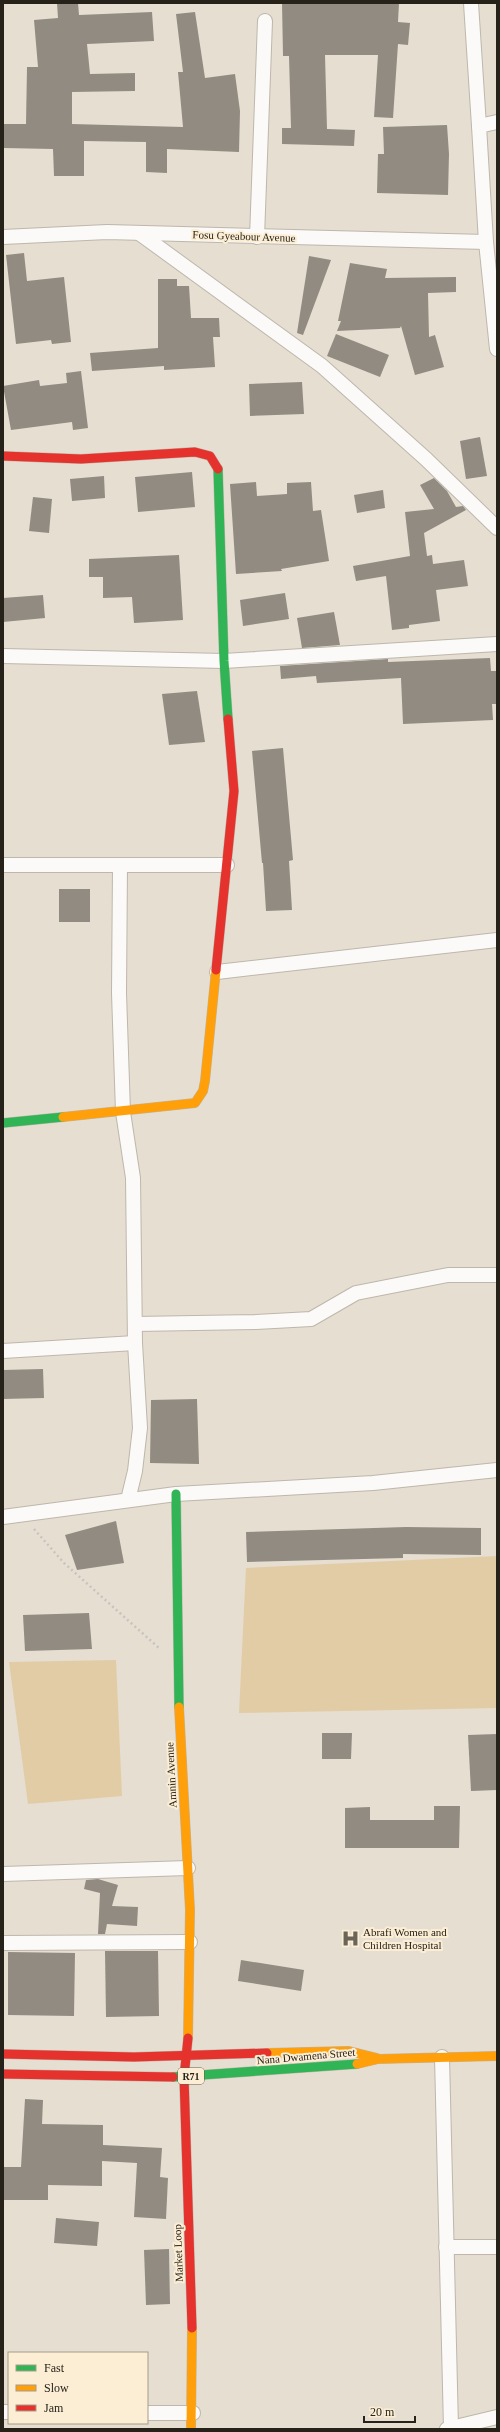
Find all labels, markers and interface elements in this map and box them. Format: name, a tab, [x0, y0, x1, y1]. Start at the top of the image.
street label: Fosu Gyeabour Avenue	[192, 228, 296, 244]
street label: Amnin Avenue	[163, 1742, 179, 1808]
place label: Abrafi Women and Children Hospital	[363, 1926, 447, 1951]
hospital icon: Abrafi Women and Children Hospital	[340, 1928, 360, 1948]
street label: Nana Dwamena Street	[256, 2046, 356, 2066]
road number: R71	[178, 2068, 204, 2084]
street label: Market Loop	[171, 2223, 185, 2282]
legend	[8, 2352, 148, 2424]
text: Fast	[44, 2361, 65, 2375]
text: Slow	[44, 2381, 69, 2395]
scale bar	[364, 2398, 415, 2424]
text: Jam	[44, 2401, 64, 2415]
text: 20 m	[370, 2405, 395, 2419]

